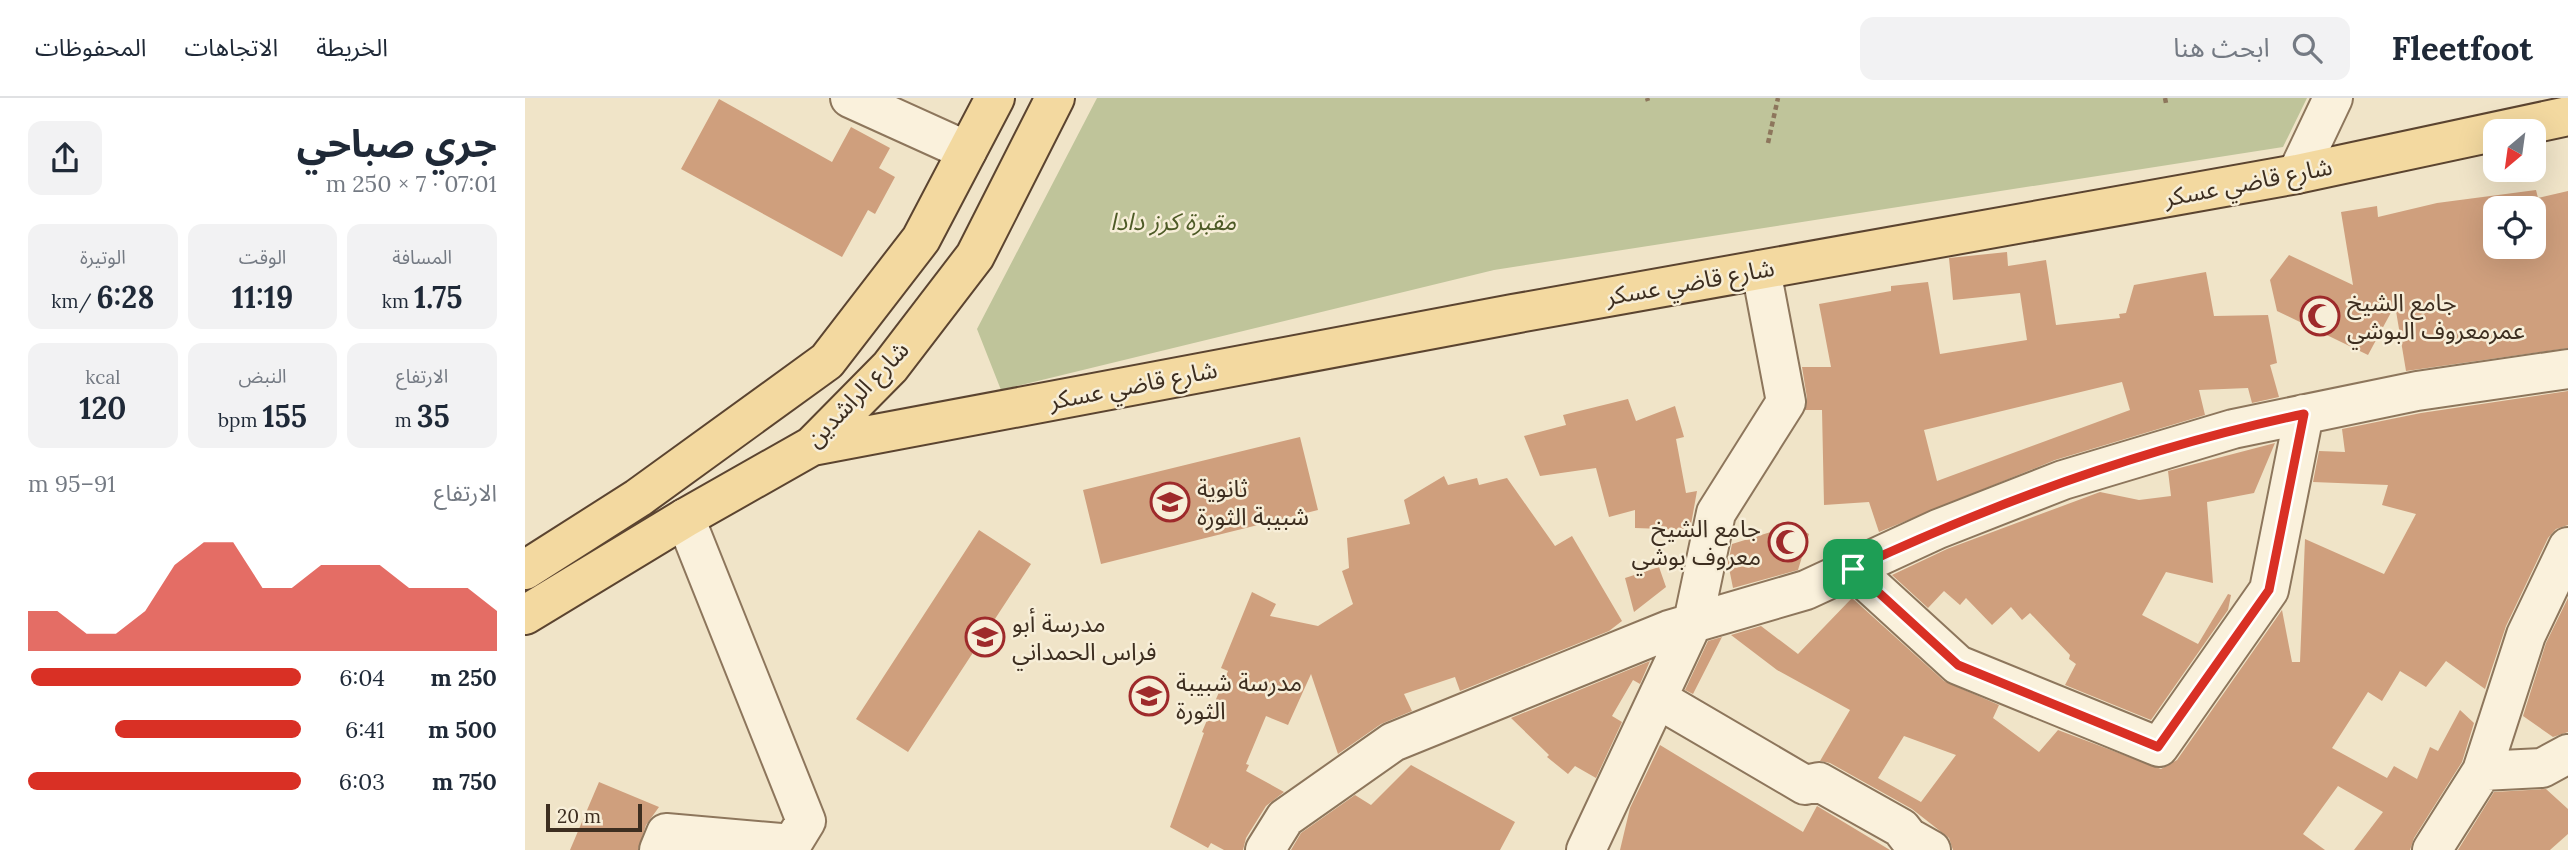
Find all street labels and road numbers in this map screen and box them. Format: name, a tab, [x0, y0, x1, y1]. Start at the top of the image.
street label: شارع قاضي عسكر	[2160, 151, 2335, 217]
street label: شارع قاضي عسكر	[1602, 252, 1777, 316]
street label: شارع الراشدين	[799, 334, 917, 455]
street label: شارع قاضي عسكر	[1045, 354, 1220, 420]

